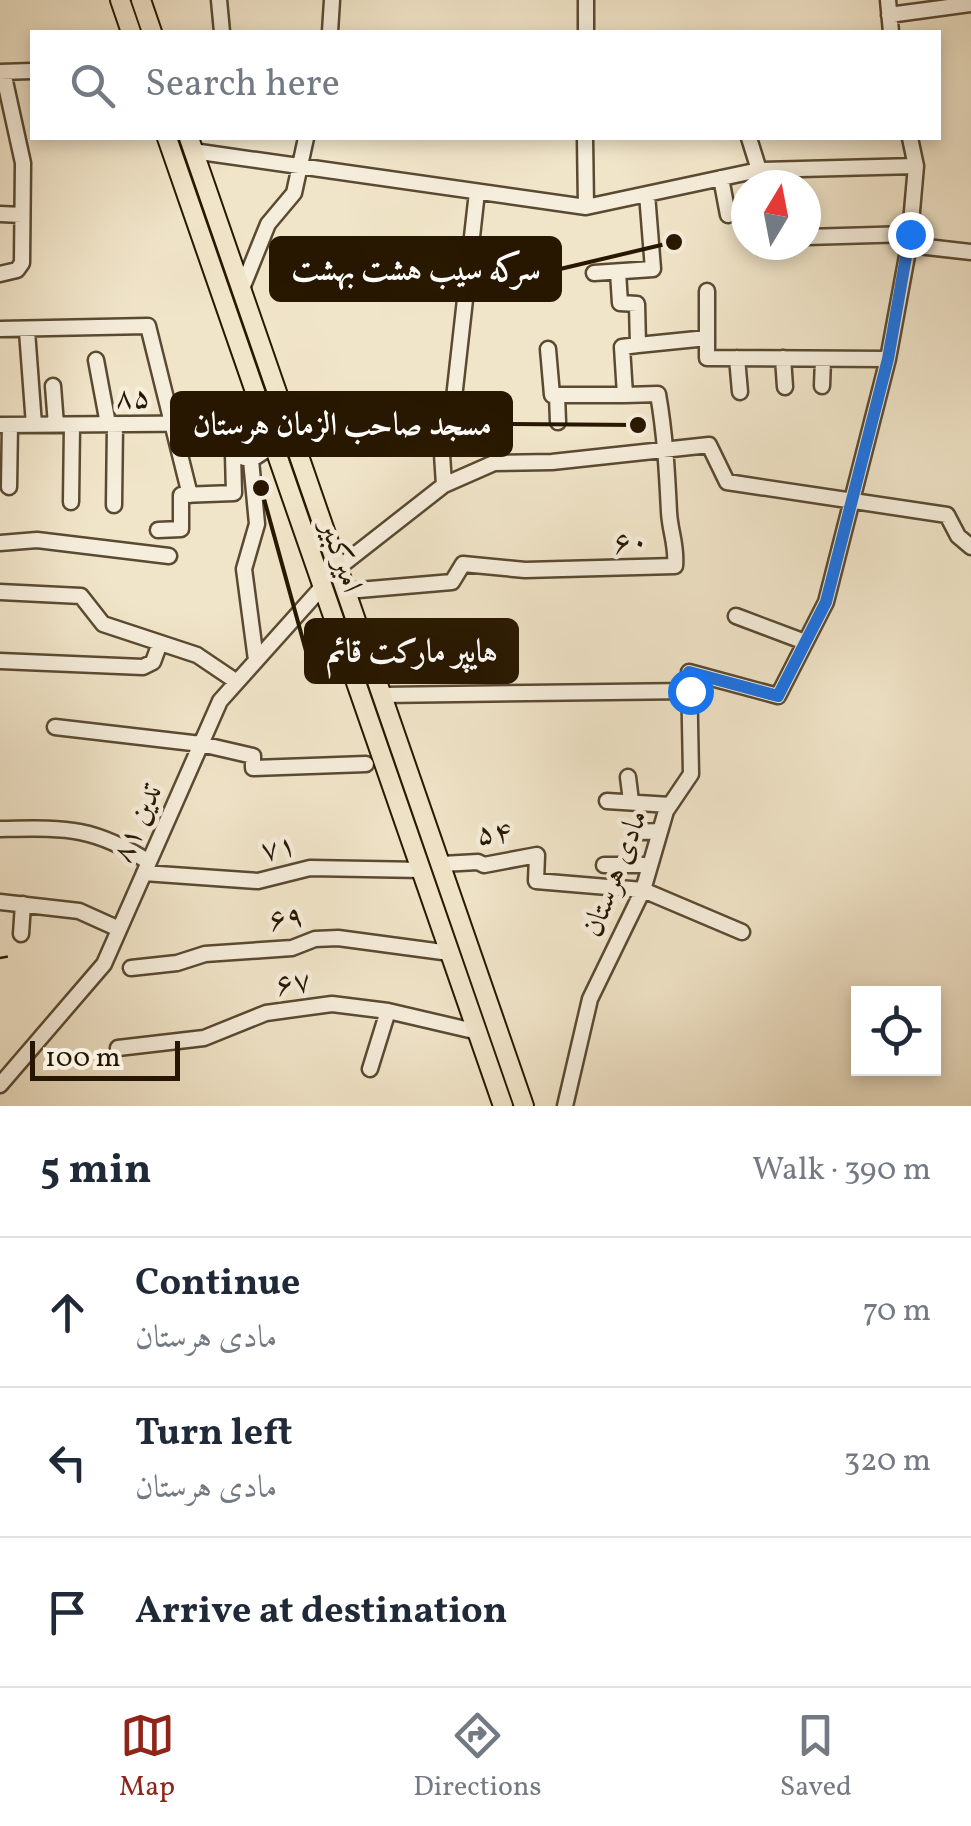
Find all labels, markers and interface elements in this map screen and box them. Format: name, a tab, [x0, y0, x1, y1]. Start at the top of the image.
search box	[30, 30, 941, 140]
icon: search	[65, 58, 120, 113]
text: Search here	[145, 59, 340, 112]
north arrow	[731, 170, 821, 260]
route end	[888, 212, 934, 258]
callout: سرکه سیب هشت بهشت	[271, 238, 560, 300]
text: سرکه سیب هشت بهشت	[291, 250, 541, 294]
street label: ۸۵	[115, 378, 151, 420]
callout: مسجد صاحب الزمان هرستان	[172, 393, 511, 455]
text: مسجد صاحب الزمان هرستان	[192, 405, 492, 449]
street label: امیرکبیر	[307, 512, 372, 598]
street label: ۶۰	[612, 521, 650, 565]
callout: هایپر مارکت قائم	[306, 620, 517, 682]
text: هایپر مارکت قائم	[326, 632, 498, 679]
route start	[668, 669, 714, 715]
street label: تدین ۸۱	[102, 777, 174, 870]
street label: مادی هرستان	[572, 804, 659, 943]
street label: ۵۴	[475, 812, 513, 856]
street label: ۷۱	[257, 825, 300, 873]
street label: ۶۹	[266, 895, 307, 942]
street label: ۶۷	[273, 961, 314, 1007]
map controls	[851, 986, 941, 1076]
button: locate	[851, 986, 941, 1076]
scale bar	[30, 1036, 180, 1080]
text: 100 m	[45, 1039, 120, 1078]
text: 5 min	[40, 1142, 152, 1201]
text: Walk · 390 m	[752, 1149, 931, 1193]
text: Continue	[135, 1258, 300, 1311]
icon: ahead	[40, 1285, 95, 1340]
text: 70 m	[863, 1290, 931, 1334]
text: مادی هرستان	[135, 1317, 277, 1361]
text: Turn left	[135, 1408, 292, 1461]
icon: left	[40, 1435, 95, 1490]
text: 320 m	[844, 1440, 931, 1484]
text: مادی هرستان	[135, 1467, 277, 1511]
icon: arrive	[40, 1585, 95, 1640]
text: Arrive at destination	[135, 1586, 508, 1639]
tab: Map	[119, 1708, 175, 1807]
tab: Directions	[413, 1708, 542, 1807]
tab: Saved	[780, 1708, 852, 1807]

